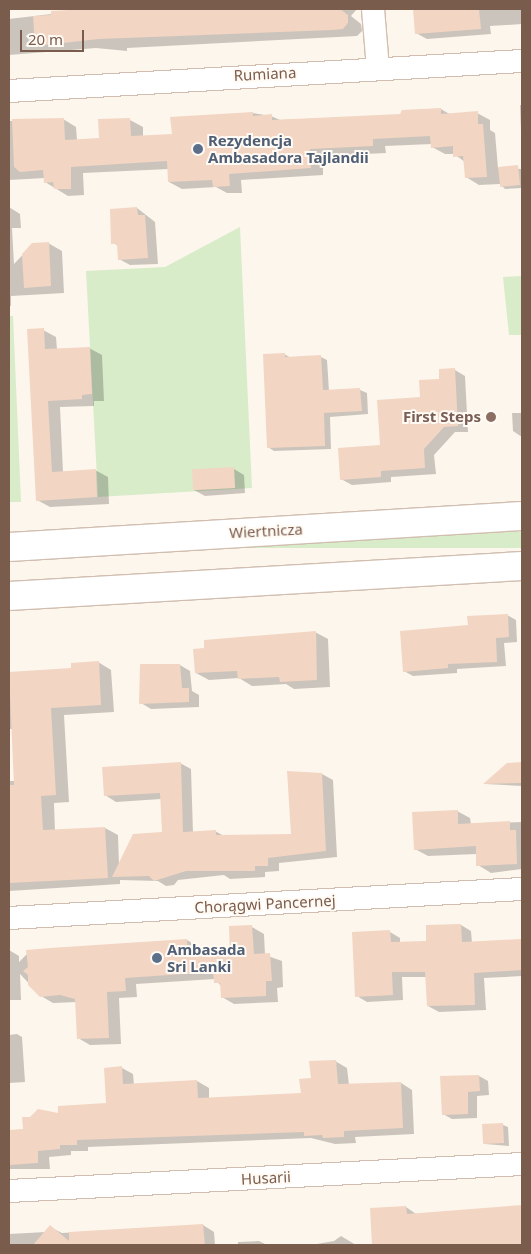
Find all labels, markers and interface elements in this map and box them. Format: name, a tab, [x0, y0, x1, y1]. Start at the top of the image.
scale bar	[22, 20, 86, 52]
text: 20 m	[28, 29, 63, 49]
street label: Rumiana	[233, 63, 297, 85]
place label: Rezydencja Ambasadora Tajlandii	[208, 131, 369, 166]
marker: Rezydencja Ambasadora Tajlandii	[192, 143, 204, 155]
place label: First Steps	[403, 408, 481, 426]
marker: First Steps	[485, 411, 497, 423]
street label: Wiertnicza	[229, 520, 303, 542]
street label: Chorągwi Pancernej	[194, 891, 336, 917]
place label: Ambasada Sri Lanki	[167, 940, 245, 975]
marker: Ambasada Sri Lanki	[151, 952, 163, 964]
street label: Husarii	[241, 1168, 291, 1188]

